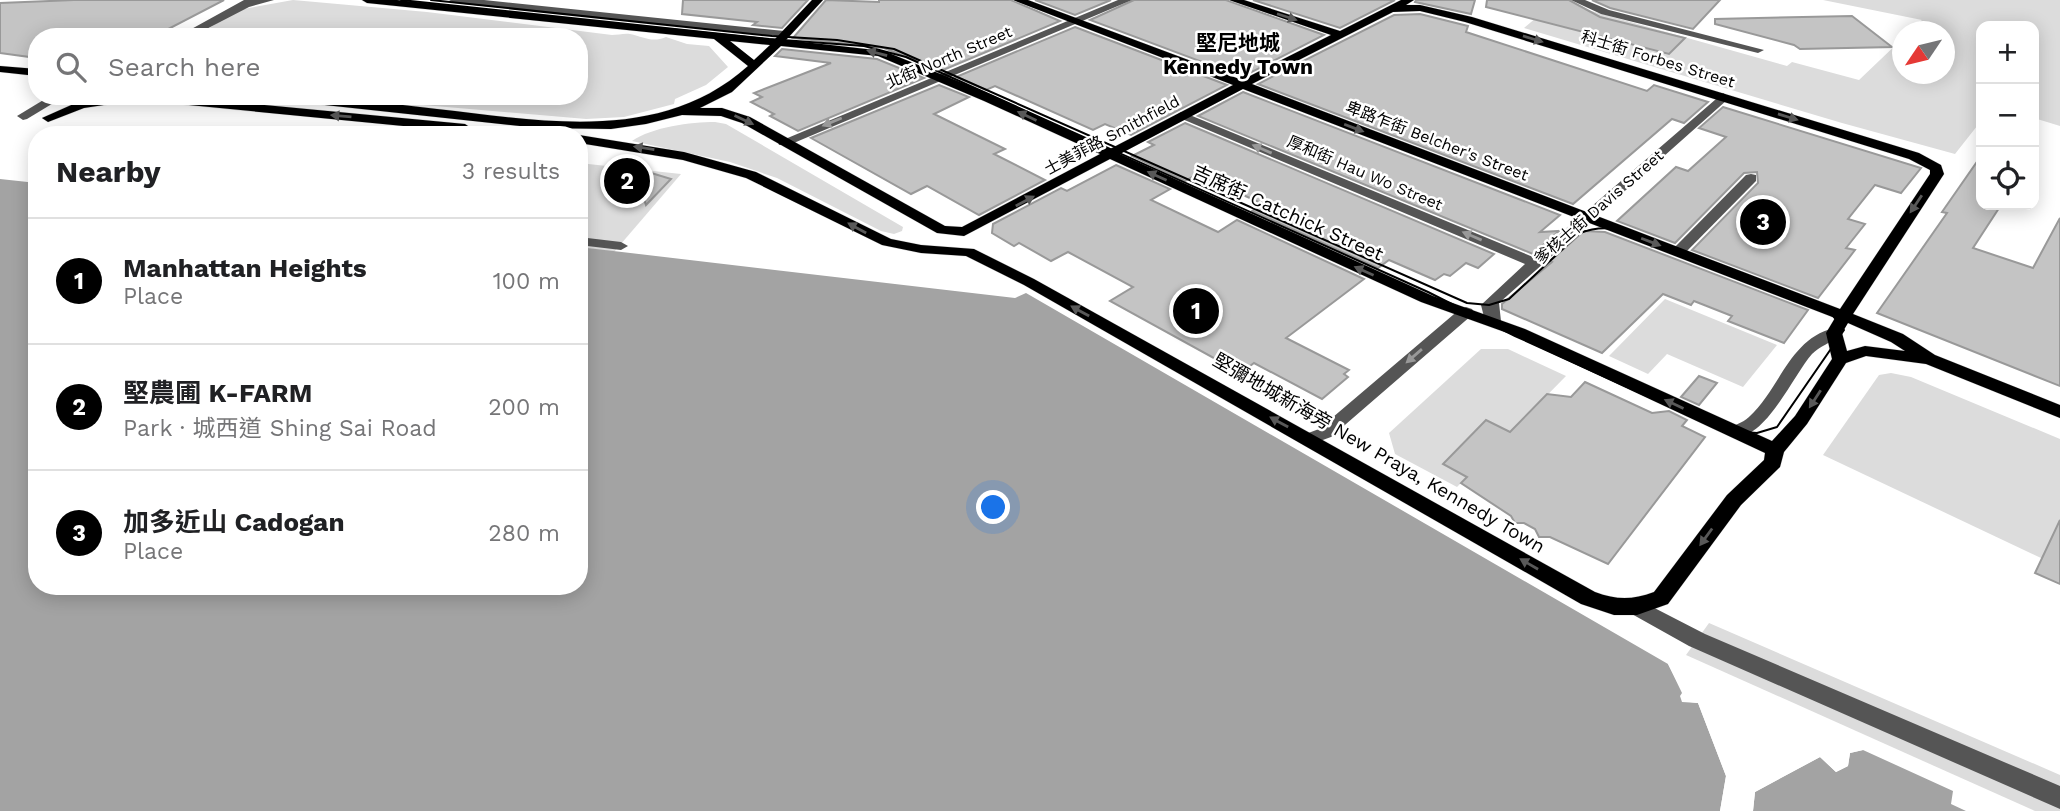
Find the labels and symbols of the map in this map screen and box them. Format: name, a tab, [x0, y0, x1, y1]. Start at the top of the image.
one-way arrow	[1277, 13, 1298, 23]
north arrow	[1892, 21, 1955, 84]
street label: 北街 North Street	[883, 22, 1015, 92]
street label: 科士街 Forbes Street	[1579, 27, 1737, 92]
district label: 堅尼地城 Kennedy Town	[1163, 30, 1313, 79]
one-way arrow	[1523, 34, 1544, 44]
one-way arrow	[866, 47, 888, 58]
street label: 士美菲路 Smithfield	[1041, 91, 1183, 179]
street label: 卑路乍街 Belcher's Street	[1343, 97, 1531, 185]
one-way arrow	[330, 110, 352, 121]
one-way arrow	[1016, 110, 1037, 121]
one-way arrow	[1778, 113, 1799, 123]
one-way arrow	[734, 114, 754, 126]
one-way arrow	[822, 117, 843, 128]
one-way arrow	[1343, 123, 1364, 134]
street label: 厚和街 Hau Wo Street	[1284, 132, 1446, 215]
one-way arrow	[633, 142, 655, 153]
one-way arrow	[1251, 143, 1272, 154]
street label: 爹核士街 Davis Street	[1531, 146, 1667, 268]
pin: 2	[604, 155, 650, 207]
street label: 吉席街 Catchick Street	[1189, 160, 1387, 266]
one-way arrow	[1147, 171, 1167, 182]
one-way arrow	[1910, 194, 1923, 214]
one-way arrow	[1015, 195, 1035, 207]
pin: 3	[1740, 196, 1786, 248]
one-way arrow	[847, 222, 867, 234]
one-way arrow	[1461, 231, 1482, 242]
one-way arrow	[1641, 236, 1662, 247]
one-way arrow	[1354, 265, 1375, 276]
pin: 1	[1173, 285, 1219, 337]
one-way arrow	[1071, 305, 1090, 317]
street label: 堅彌地城新海旁 New Praya, Kennedy Town	[1209, 348, 1549, 558]
one-way arrow	[1406, 348, 1423, 363]
one-way arrow	[1808, 389, 1821, 408]
one-way arrow	[1664, 398, 1684, 410]
one-way arrow	[1269, 416, 1289, 428]
your location	[976, 490, 1010, 524]
one-way arrow	[1700, 528, 1714, 546]
one-way arrow	[1519, 558, 1539, 570]

